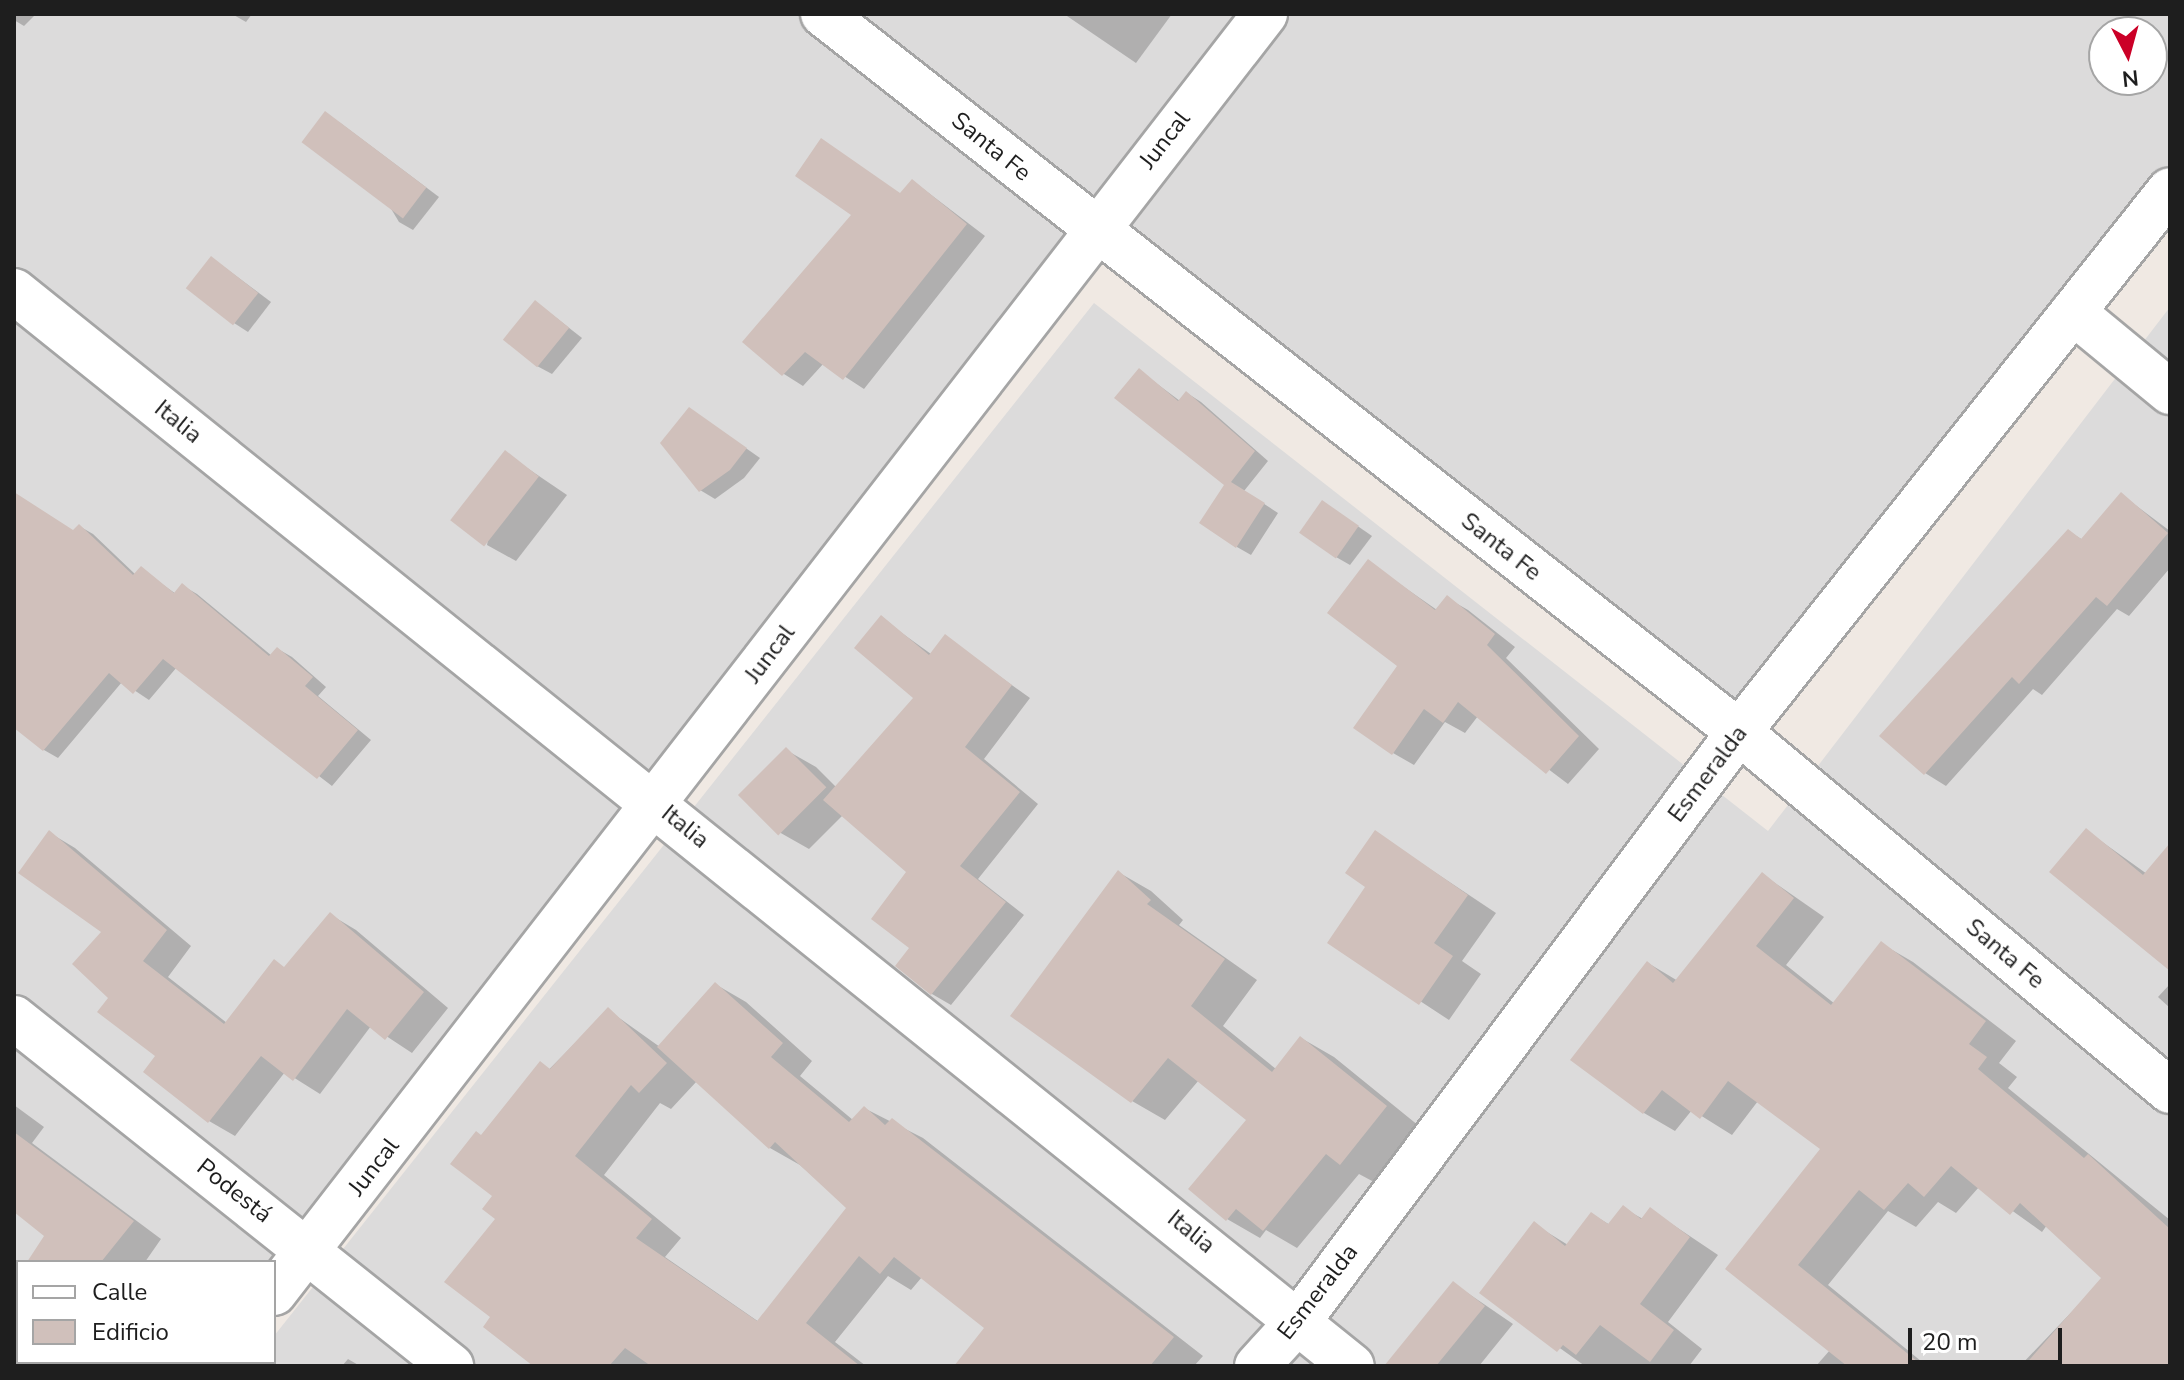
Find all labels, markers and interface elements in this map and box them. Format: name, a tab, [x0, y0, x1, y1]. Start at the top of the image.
north arrow	[2088, 16, 2168, 96]
text: N	[2121, 62, 2140, 94]
street label: Juncal	[1133, 105, 1197, 175]
street label: Santa Fe	[945, 106, 1037, 188]
street label: Italia	[148, 394, 208, 450]
street label: Santa Fe	[1455, 507, 1547, 587]
street label: Juncal	[739, 619, 801, 689]
street label: Esmeralda	[1662, 720, 1754, 828]
street label: Italia	[655, 799, 715, 855]
street label: Santa Fe	[1960, 913, 2050, 995]
street label: Juncal	[342, 1132, 406, 1202]
street label: Podestá	[191, 1153, 277, 1229]
street label: Italia	[1161, 1204, 1221, 1260]
street label: Esmeralda	[1272, 1238, 1364, 1346]
legend	[16, 1260, 276, 1364]
text: Calle	[92, 1276, 147, 1308]
scale bar	[1912, 1312, 2066, 1362]
text: Edificio	[92, 1316, 169, 1348]
text: 20 m	[1922, 1326, 1978, 1358]

